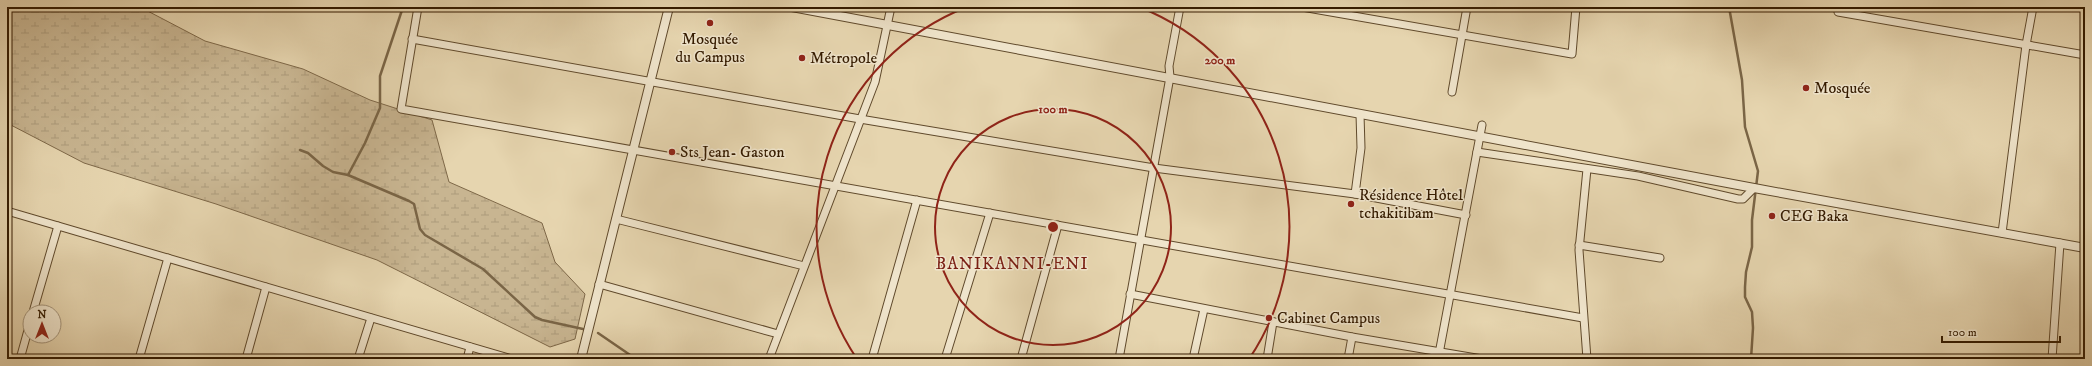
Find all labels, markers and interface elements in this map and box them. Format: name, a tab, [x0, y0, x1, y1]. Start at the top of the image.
marker: Mosquée du Campus	[705, 18, 715, 28]
place label: Mosquée du Campus	[675, 29, 745, 67]
place label: Métropole	[810, 48, 877, 68]
marker: Métropole	[797, 53, 807, 63]
text: 200 m	[1205, 53, 1235, 68]
place label: Mosquée	[1814, 78, 1871, 98]
marker: Mosquée	[1801, 83, 1811, 93]
text: 100 m	[1039, 102, 1067, 117]
place label: Sts Jean- Gaston	[680, 142, 785, 162]
marker: Sts Jean- Gaston	[667, 147, 677, 157]
place label: Résidence Hôtel tchakitibam	[1359, 185, 1463, 223]
marker: Résidence Hôtel tchakitibam	[1346, 199, 1356, 209]
place label: CEG Baka	[1780, 206, 1848, 226]
marker: CEG Baka	[1767, 211, 1777, 221]
centre of rings	[1046, 220, 1060, 234]
district label: BANIKANNI-ENI	[935, 253, 1089, 275]
north arrow	[22, 304, 62, 344]
text: N	[37, 308, 47, 322]
place label: Cabinet Campus	[1277, 308, 1380, 328]
marker: Cabinet Campus	[1264, 313, 1274, 323]
scale bar	[1942, 318, 2060, 344]
text: 100 m	[1948, 325, 1977, 340]

